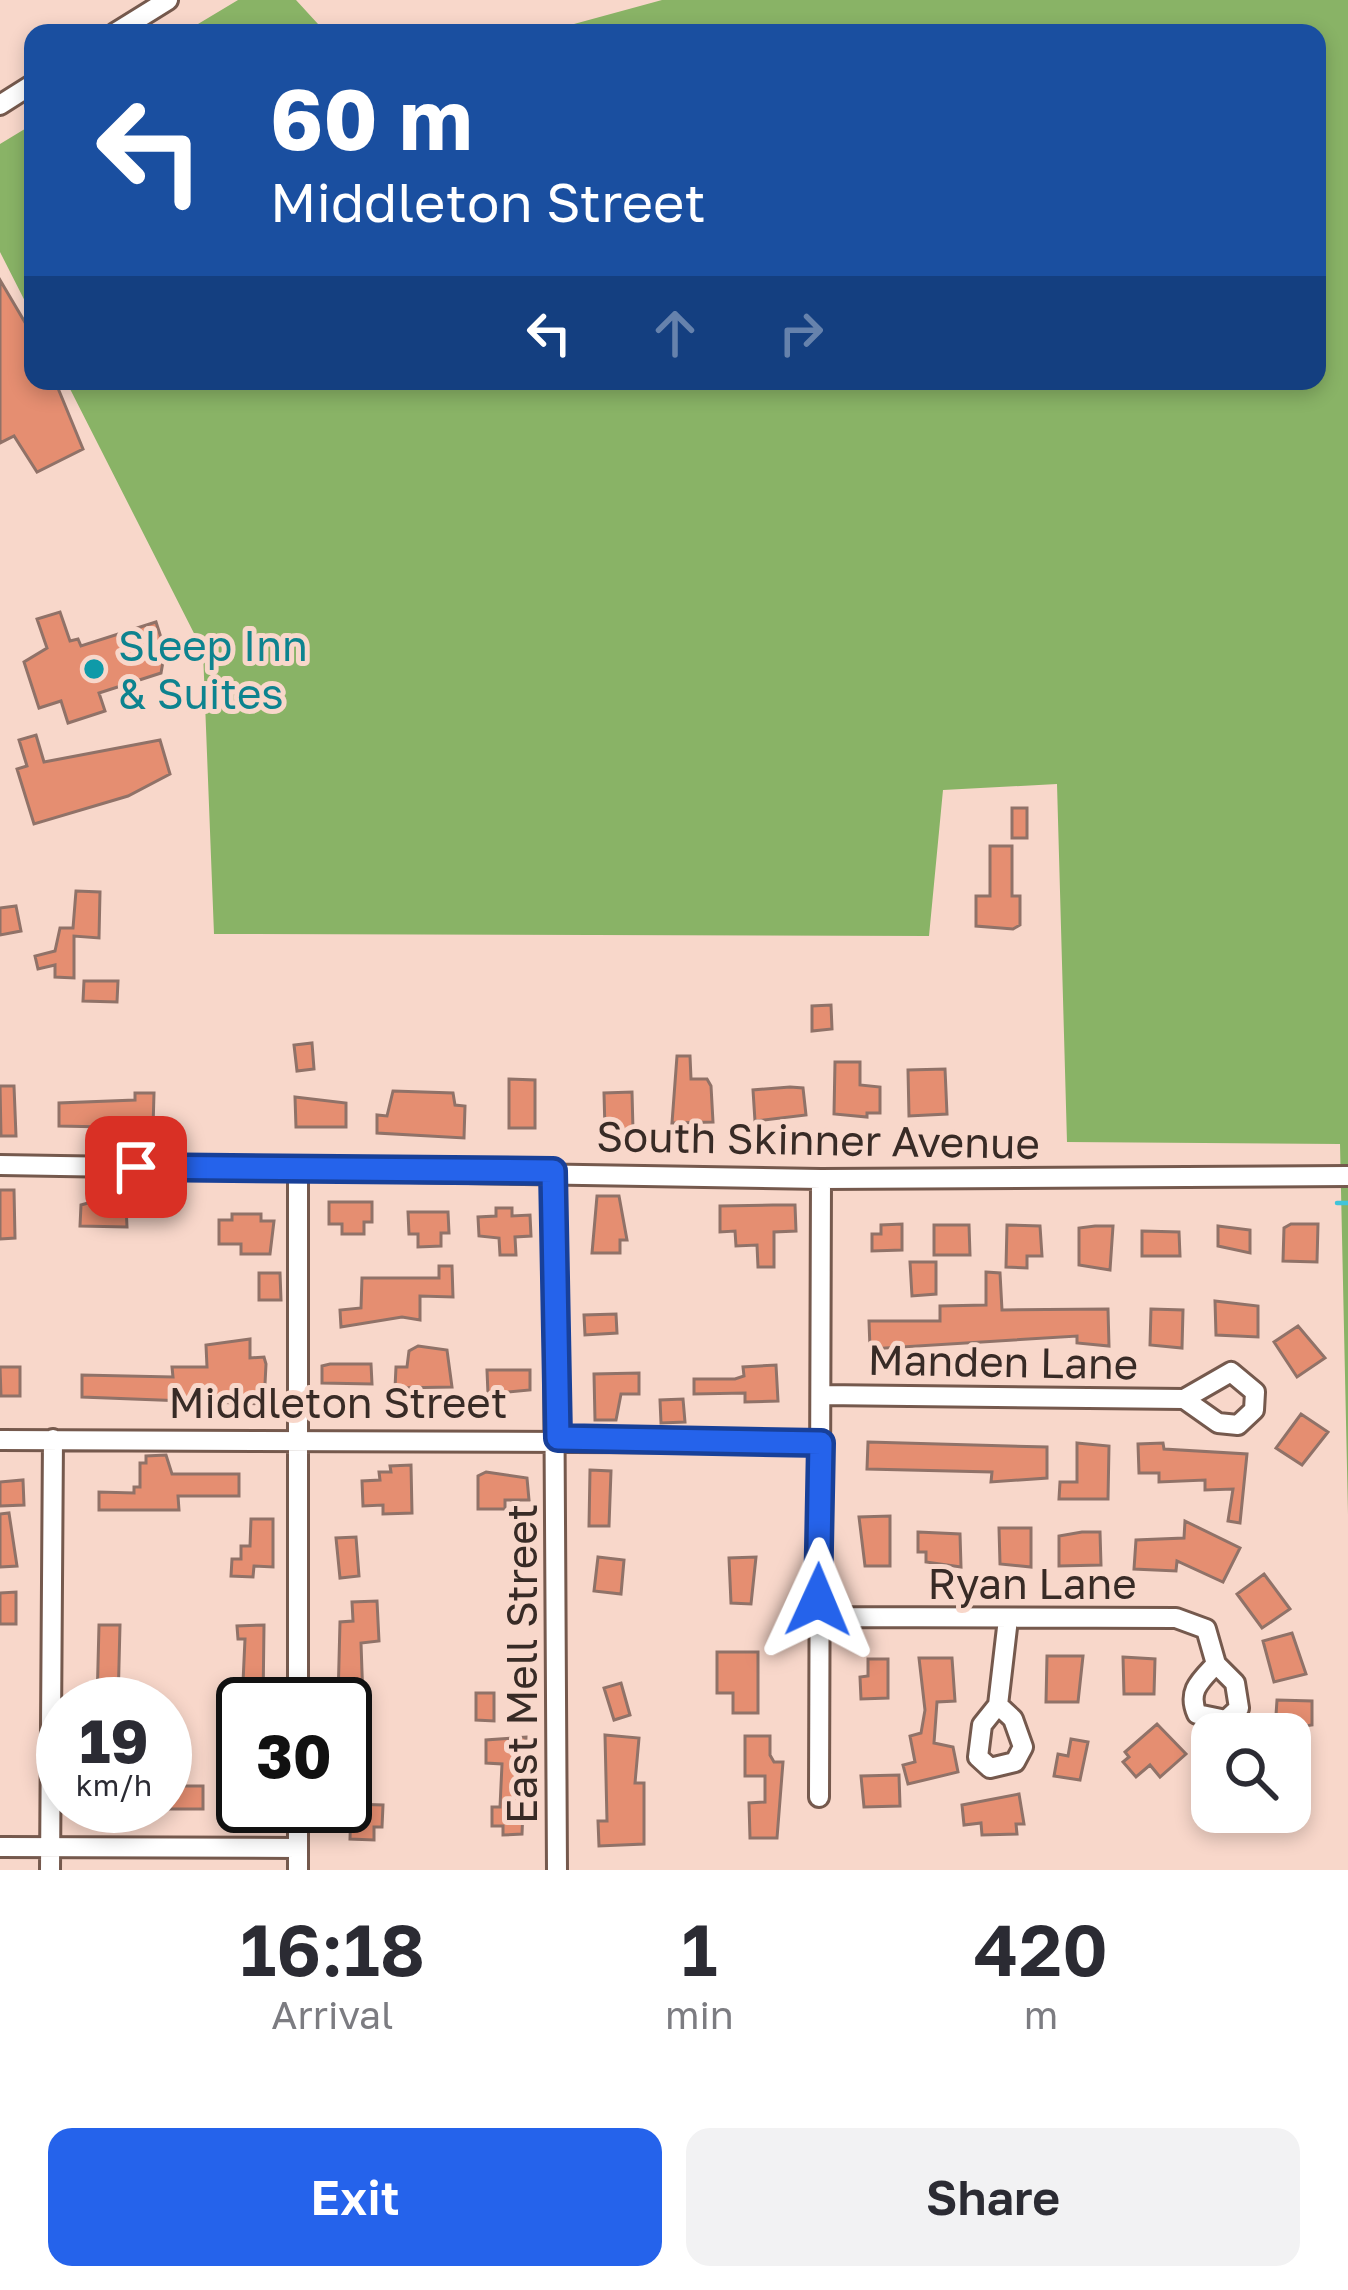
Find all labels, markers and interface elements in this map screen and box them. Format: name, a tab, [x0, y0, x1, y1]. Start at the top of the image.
text: 60 m	[270, 68, 472, 168]
icon: left	[72, 72, 228, 228]
text: Middleton Street	[270, 169, 706, 234]
icon: left	[516, 300, 582, 366]
icon: ahead	[642, 300, 708, 366]
icon: right	[768, 300, 834, 366]
place label: Sleep Inn & Suites	[118, 620, 308, 718]
marker: Sleep Inn & Suites	[81, 656, 107, 682]
street label: South Skinner Avenue	[596, 1110, 1040, 1168]
pin	[85, 1116, 187, 1218]
icon: arrive	[103, 1134, 169, 1200]
street label: Manden Lane	[867, 1334, 1139, 1388]
street label: Middleton Street	[168, 1377, 508, 1427]
street label: East Mell Street	[496, 1504, 546, 1824]
position arrow	[755, 1537, 881, 1663]
street label: Ryan Lane	[927, 1558, 1137, 1608]
speed limit sign: 30	[216, 1677, 372, 1833]
text: 19	[79, 1704, 148, 1776]
map controls	[1191, 1713, 1311, 1833]
button: search	[1191, 1713, 1311, 1833]
text: km/h	[76, 1767, 152, 1803]
text: 16:18	[240, 1905, 425, 1992]
text: 1	[681, 1905, 718, 1992]
text: 420	[974, 1905, 1108, 1992]
text: Arrival	[271, 1991, 394, 2038]
text: min	[665, 1991, 734, 2038]
text: m	[1024, 1991, 1058, 2038]
button: Exit	[48, 2128, 662, 2266]
button: Share	[686, 2128, 1300, 2266]

